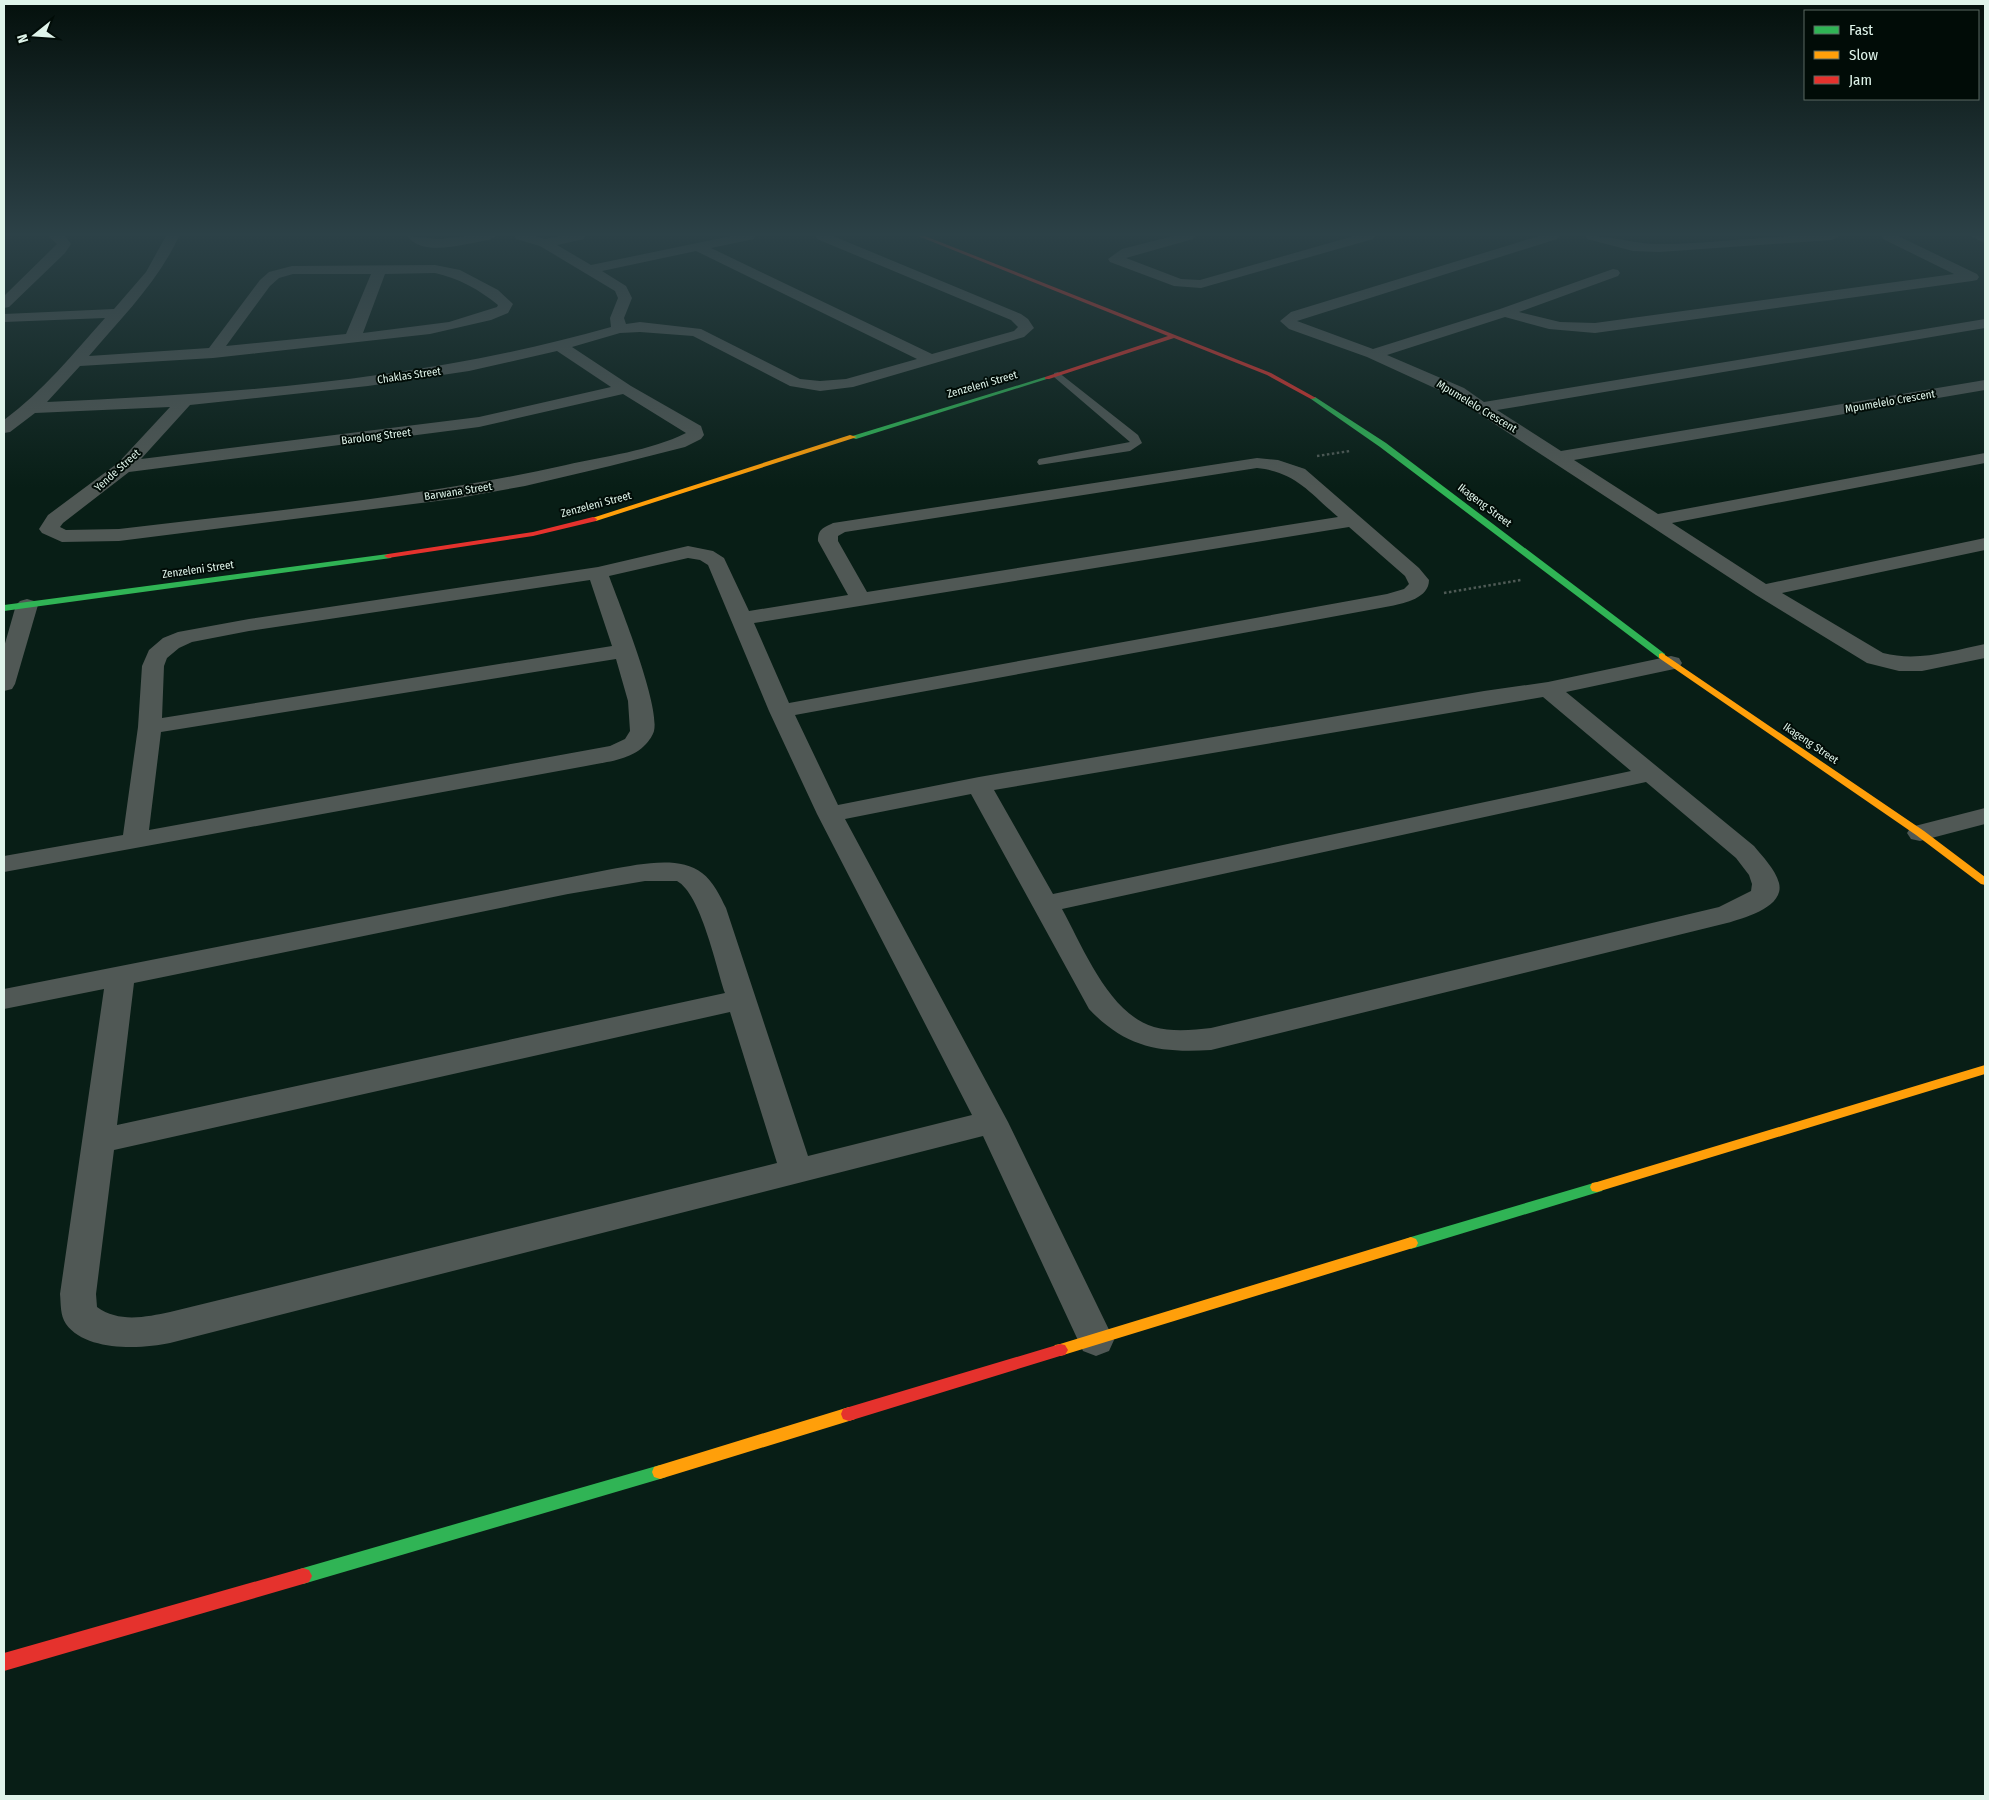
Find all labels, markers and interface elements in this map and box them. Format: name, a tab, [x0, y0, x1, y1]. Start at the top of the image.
north arrow	[10, 10, 60, 60]
legend	[1804, 10, 1979, 100]
text: Fast	[1849, 21, 1873, 39]
text: N	[14, 32, 32, 45]
text: Slow	[1849, 46, 1878, 64]
text: Jam	[1849, 71, 1872, 89]
street label: Chaklas Street	[376, 365, 442, 386]
street label: Zenzeleni Street	[946, 368, 1019, 401]
street label: Mpumelelo Crescent	[1434, 377, 1520, 436]
street label: Mpumelelo Crescent	[1844, 387, 1937, 416]
street label: Barolong Street	[341, 426, 412, 447]
street label: Yende Street	[92, 446, 143, 494]
street label: Barwana Street	[423, 480, 493, 503]
street label: Ikageng Street	[1455, 481, 1515, 530]
street label: Zenzeleni Street	[559, 489, 633, 520]
street label: Zenzeleni Street	[161, 558, 235, 581]
street label: Ikageng Street	[1780, 720, 1841, 767]

